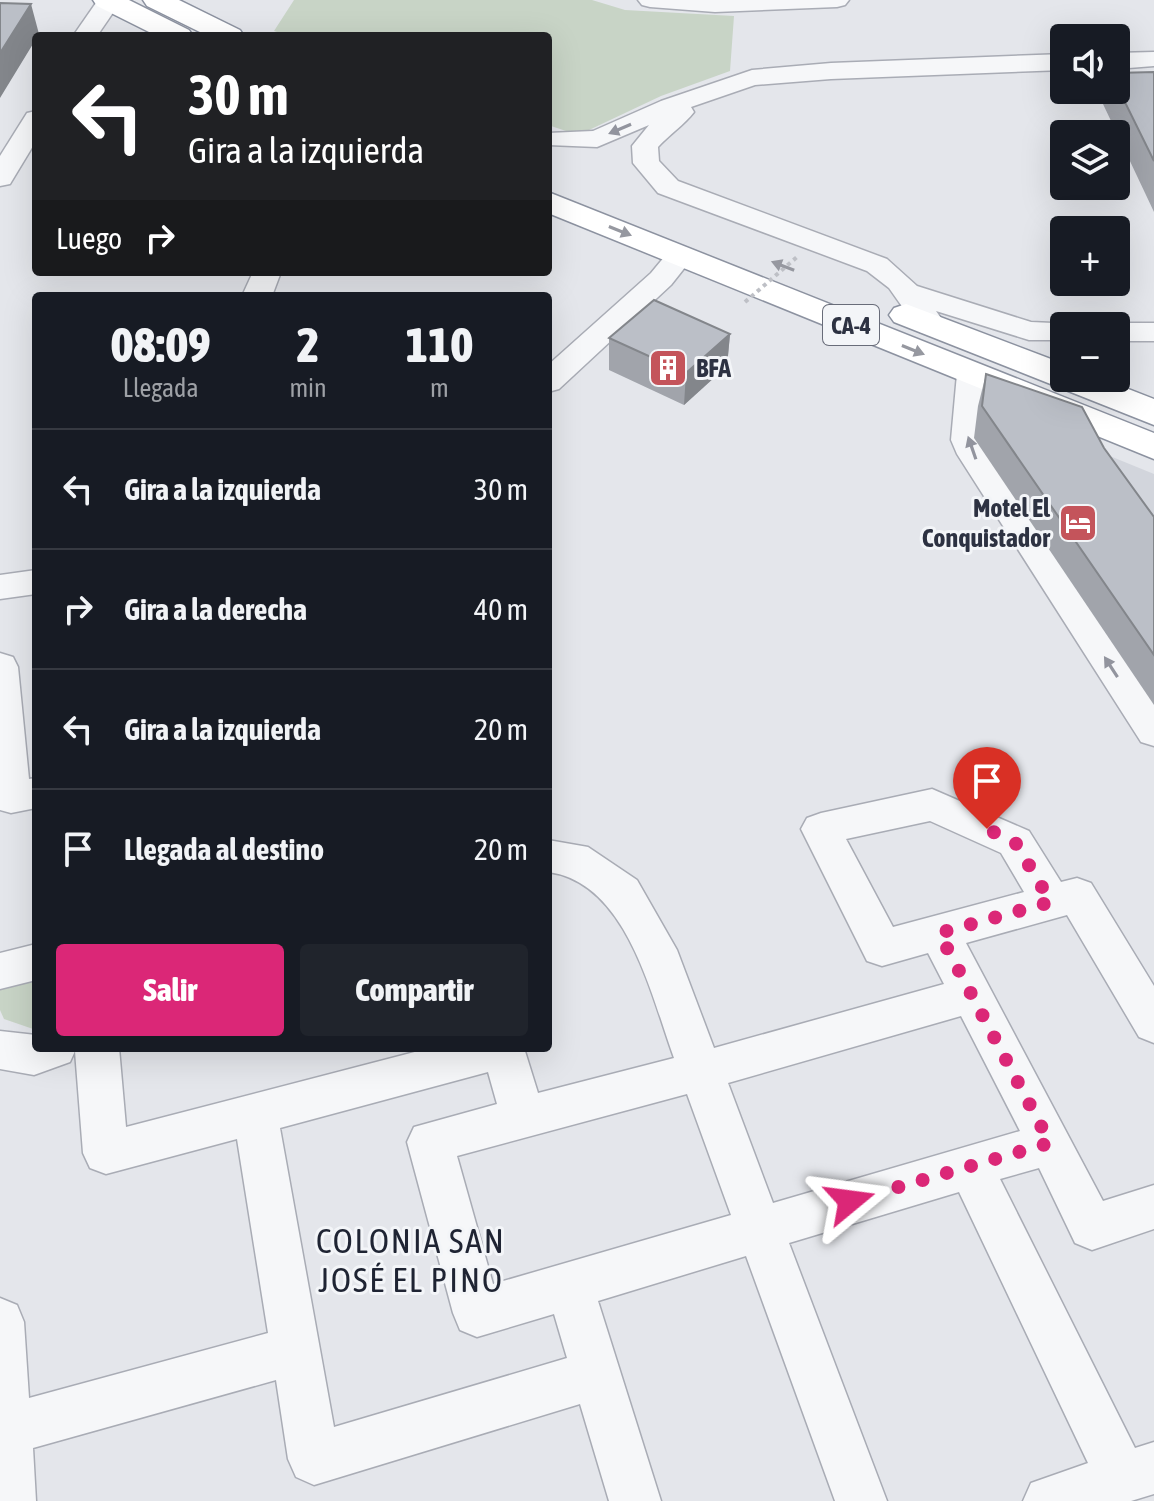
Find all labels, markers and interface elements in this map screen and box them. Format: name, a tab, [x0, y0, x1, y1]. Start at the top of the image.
map controls	[1050, 24, 1130, 392]
button: sound	[1050, 24, 1130, 104]
text: 30 m	[188, 63, 289, 127]
icon: left	[56, 64, 160, 168]
button: layers	[1050, 120, 1130, 200]
one-way arrow	[608, 123, 631, 136]
text: Gira a la izquierda	[188, 129, 424, 171]
icon: right	[138, 216, 182, 260]
button: +	[1050, 216, 1130, 296]
text: Luego	[56, 221, 122, 255]
one-way arrow	[608, 225, 632, 238]
one-way arrow	[771, 259, 795, 272]
road number: CA-4	[823, 305, 879, 345]
button: −	[1050, 312, 1130, 392]
text: 08:09	[111, 317, 211, 372]
text: 2	[297, 317, 319, 372]
text: 110	[406, 317, 473, 372]
one-way arrow	[901, 344, 925, 357]
building icon: BFA	[647, 347, 689, 389]
place label: BFA	[696, 353, 731, 383]
text: Llegada	[123, 373, 199, 403]
text: min	[289, 373, 327, 403]
text: m	[430, 373, 449, 403]
one-way arrow	[966, 436, 978, 460]
icon: left	[56, 467, 100, 511]
text: Gira a la izquierda	[124, 472, 321, 506]
text: 30 m	[474, 472, 528, 506]
place label: Motel El Conquistador	[922, 493, 1051, 553]
hotel icon: Motel El Conquistador	[1057, 502, 1099, 544]
icon: right	[56, 587, 100, 631]
text: Gira a la derecha	[124, 592, 307, 626]
text: 40 m	[474, 592, 528, 626]
one-way arrow	[1104, 656, 1119, 677]
icon: left	[56, 707, 100, 751]
text: Gira a la izquierda	[124, 712, 321, 746]
text: 20 m	[474, 712, 528, 746]
pin	[953, 747, 1021, 829]
icon: arrive	[965, 759, 1009, 803]
icon: arrive	[56, 827, 100, 871]
text: Llegada al destino	[124, 832, 324, 866]
text: 20 m	[474, 832, 528, 866]
button: Salir	[56, 944, 284, 1036]
button: Compartir	[300, 944, 528, 1036]
position arrow	[808, 1159, 892, 1243]
district label: COLONIA SAN JOSÉ EL PINO	[316, 1221, 506, 1299]

